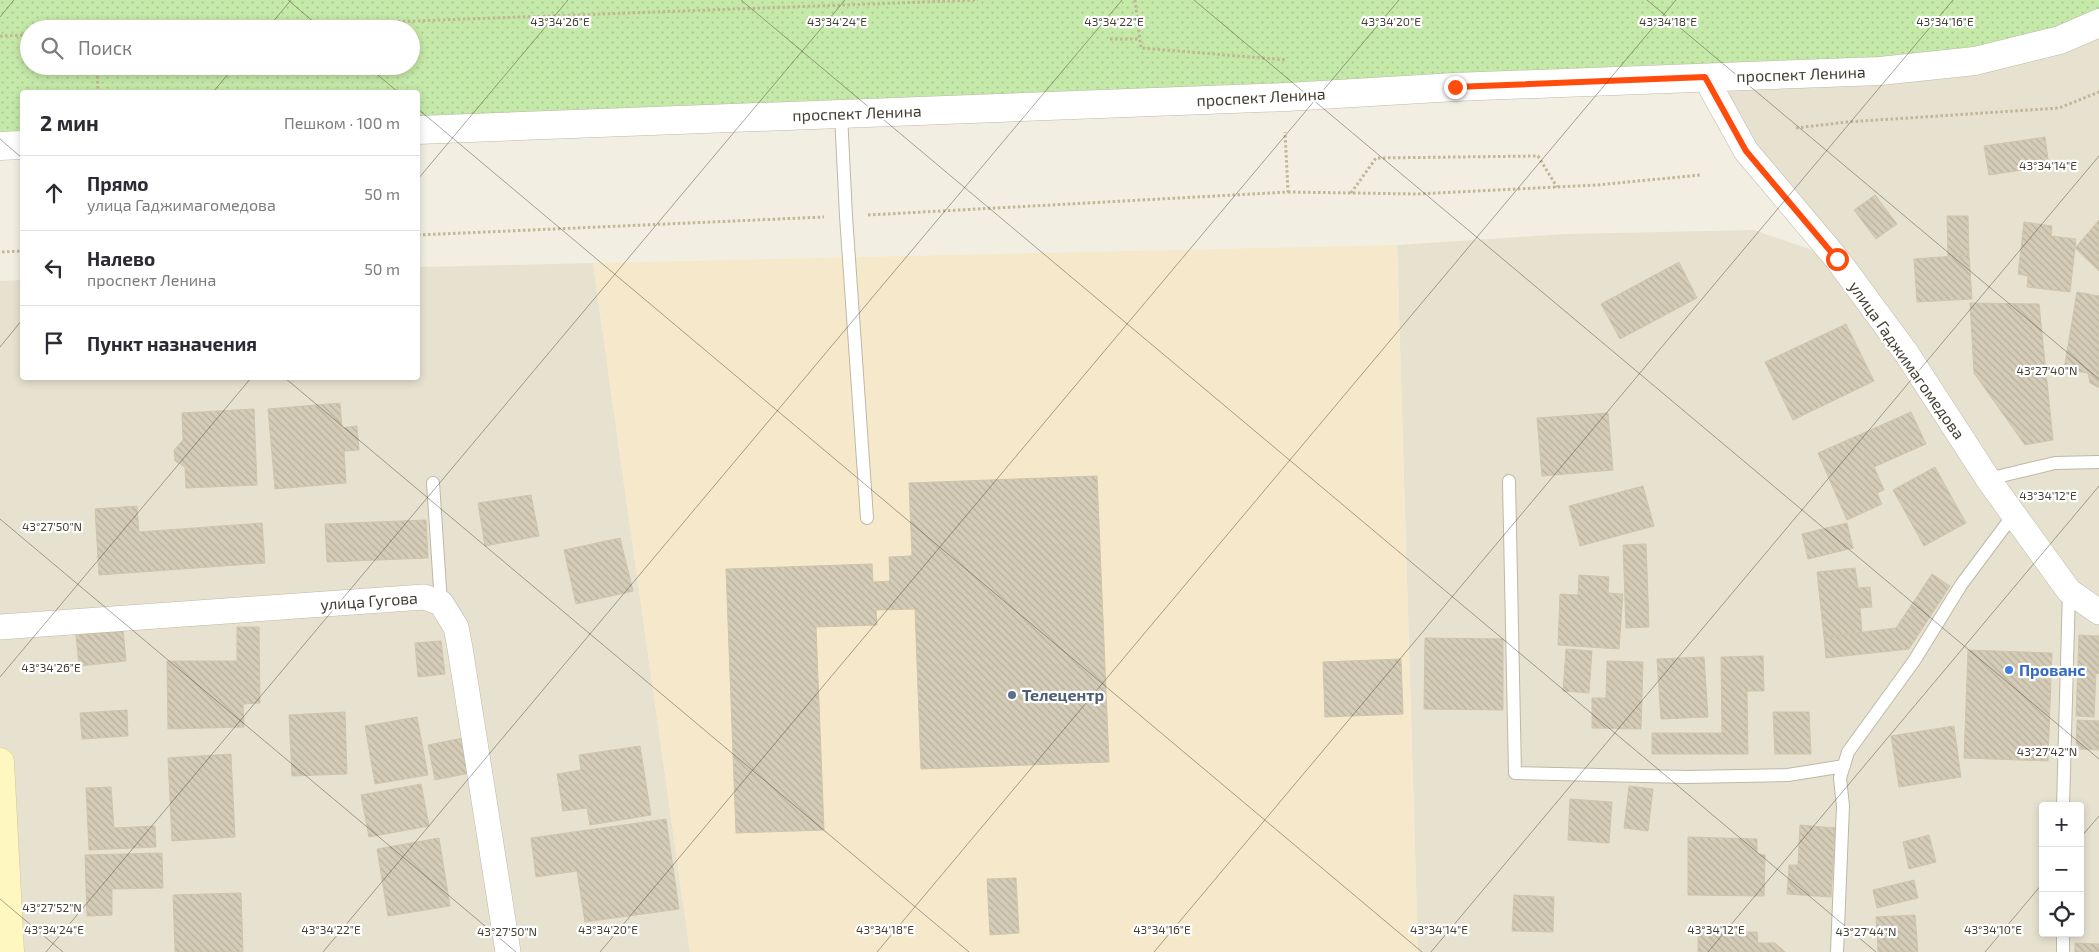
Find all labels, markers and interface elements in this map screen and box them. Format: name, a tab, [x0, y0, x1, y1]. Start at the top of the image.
text: 43°34'26"E	[530, 14, 590, 28]
text: 43°34'24"E	[807, 14, 867, 28]
text: 43°34'22"E	[1084, 14, 1144, 28]
text: 43°34'20"E	[1361, 14, 1421, 28]
text: 43°34'18"E	[1639, 14, 1697, 28]
text: 43°34'16"E	[1916, 14, 1974, 28]
search box	[20, 20, 420, 75]
icon: search	[38, 34, 66, 62]
text: Поиск	[78, 36, 132, 59]
street label: проспект Ленина	[1736, 62, 1866, 85]
route end	[1444, 76, 1467, 99]
street label: проспект Ленина	[1196, 84, 1326, 109]
street label: проспект Ленина	[792, 101, 922, 124]
text: 2 мин	[40, 110, 99, 135]
text: Пешком · 100 m	[284, 113, 400, 132]
text: 43°34'14"E	[2019, 158, 2077, 172]
text: Прямо	[87, 172, 149, 195]
icon: ahead	[40, 179, 68, 207]
text: 50 m	[364, 184, 400, 203]
text: улица Гаджимагомедова	[87, 195, 276, 214]
text: Налево	[87, 247, 155, 270]
route start	[1826, 248, 1849, 271]
icon: left	[40, 254, 68, 282]
text: 50 m	[364, 259, 400, 278]
text: проспект Ленина	[87, 270, 216, 289]
street label: улица Гаджимагомедова	[1845, 277, 1969, 443]
icon: arrive	[40, 329, 68, 357]
text: Пункт назначения	[87, 332, 257, 355]
text: 43°27'40"N	[2017, 363, 2077, 377]
text: 43°34'12"E	[2019, 488, 2077, 502]
text: 43°27'50"N	[22, 519, 82, 533]
street label: улица Гугова	[320, 588, 418, 614]
text: 43°34'26"E	[21, 660, 81, 674]
place label: Прованс	[2019, 660, 2085, 679]
marker: Прованс	[2003, 664, 2015, 676]
place label: Телецентр	[1022, 685, 1104, 704]
marker: Телецентр	[1006, 689, 1018, 701]
text: 43°27'42"N	[2017, 744, 2077, 758]
map controls	[2039, 802, 2084, 937]
button: +	[2039, 802, 2084, 847]
button: −	[2039, 847, 2084, 892]
button: locate	[2039, 892, 2084, 937]
text: 43°27'52"N	[22, 900, 82, 914]
text: 43°34'24"E	[24, 922, 84, 936]
text: 43°34'22"E	[301, 922, 361, 936]
text: 43°34'20"E	[578, 922, 638, 936]
text: 43°34'18"E	[856, 922, 914, 936]
text: 43°34'16"E	[1133, 922, 1191, 936]
text: 43°34'14"E	[1410, 922, 1468, 936]
text: 43°34'12"E	[1687, 922, 1745, 936]
text: 43°34'10"E	[1964, 922, 2022, 936]
text: 43°27'50"N	[477, 924, 537, 938]
text: 43°27'44"N	[1836, 924, 1896, 938]

